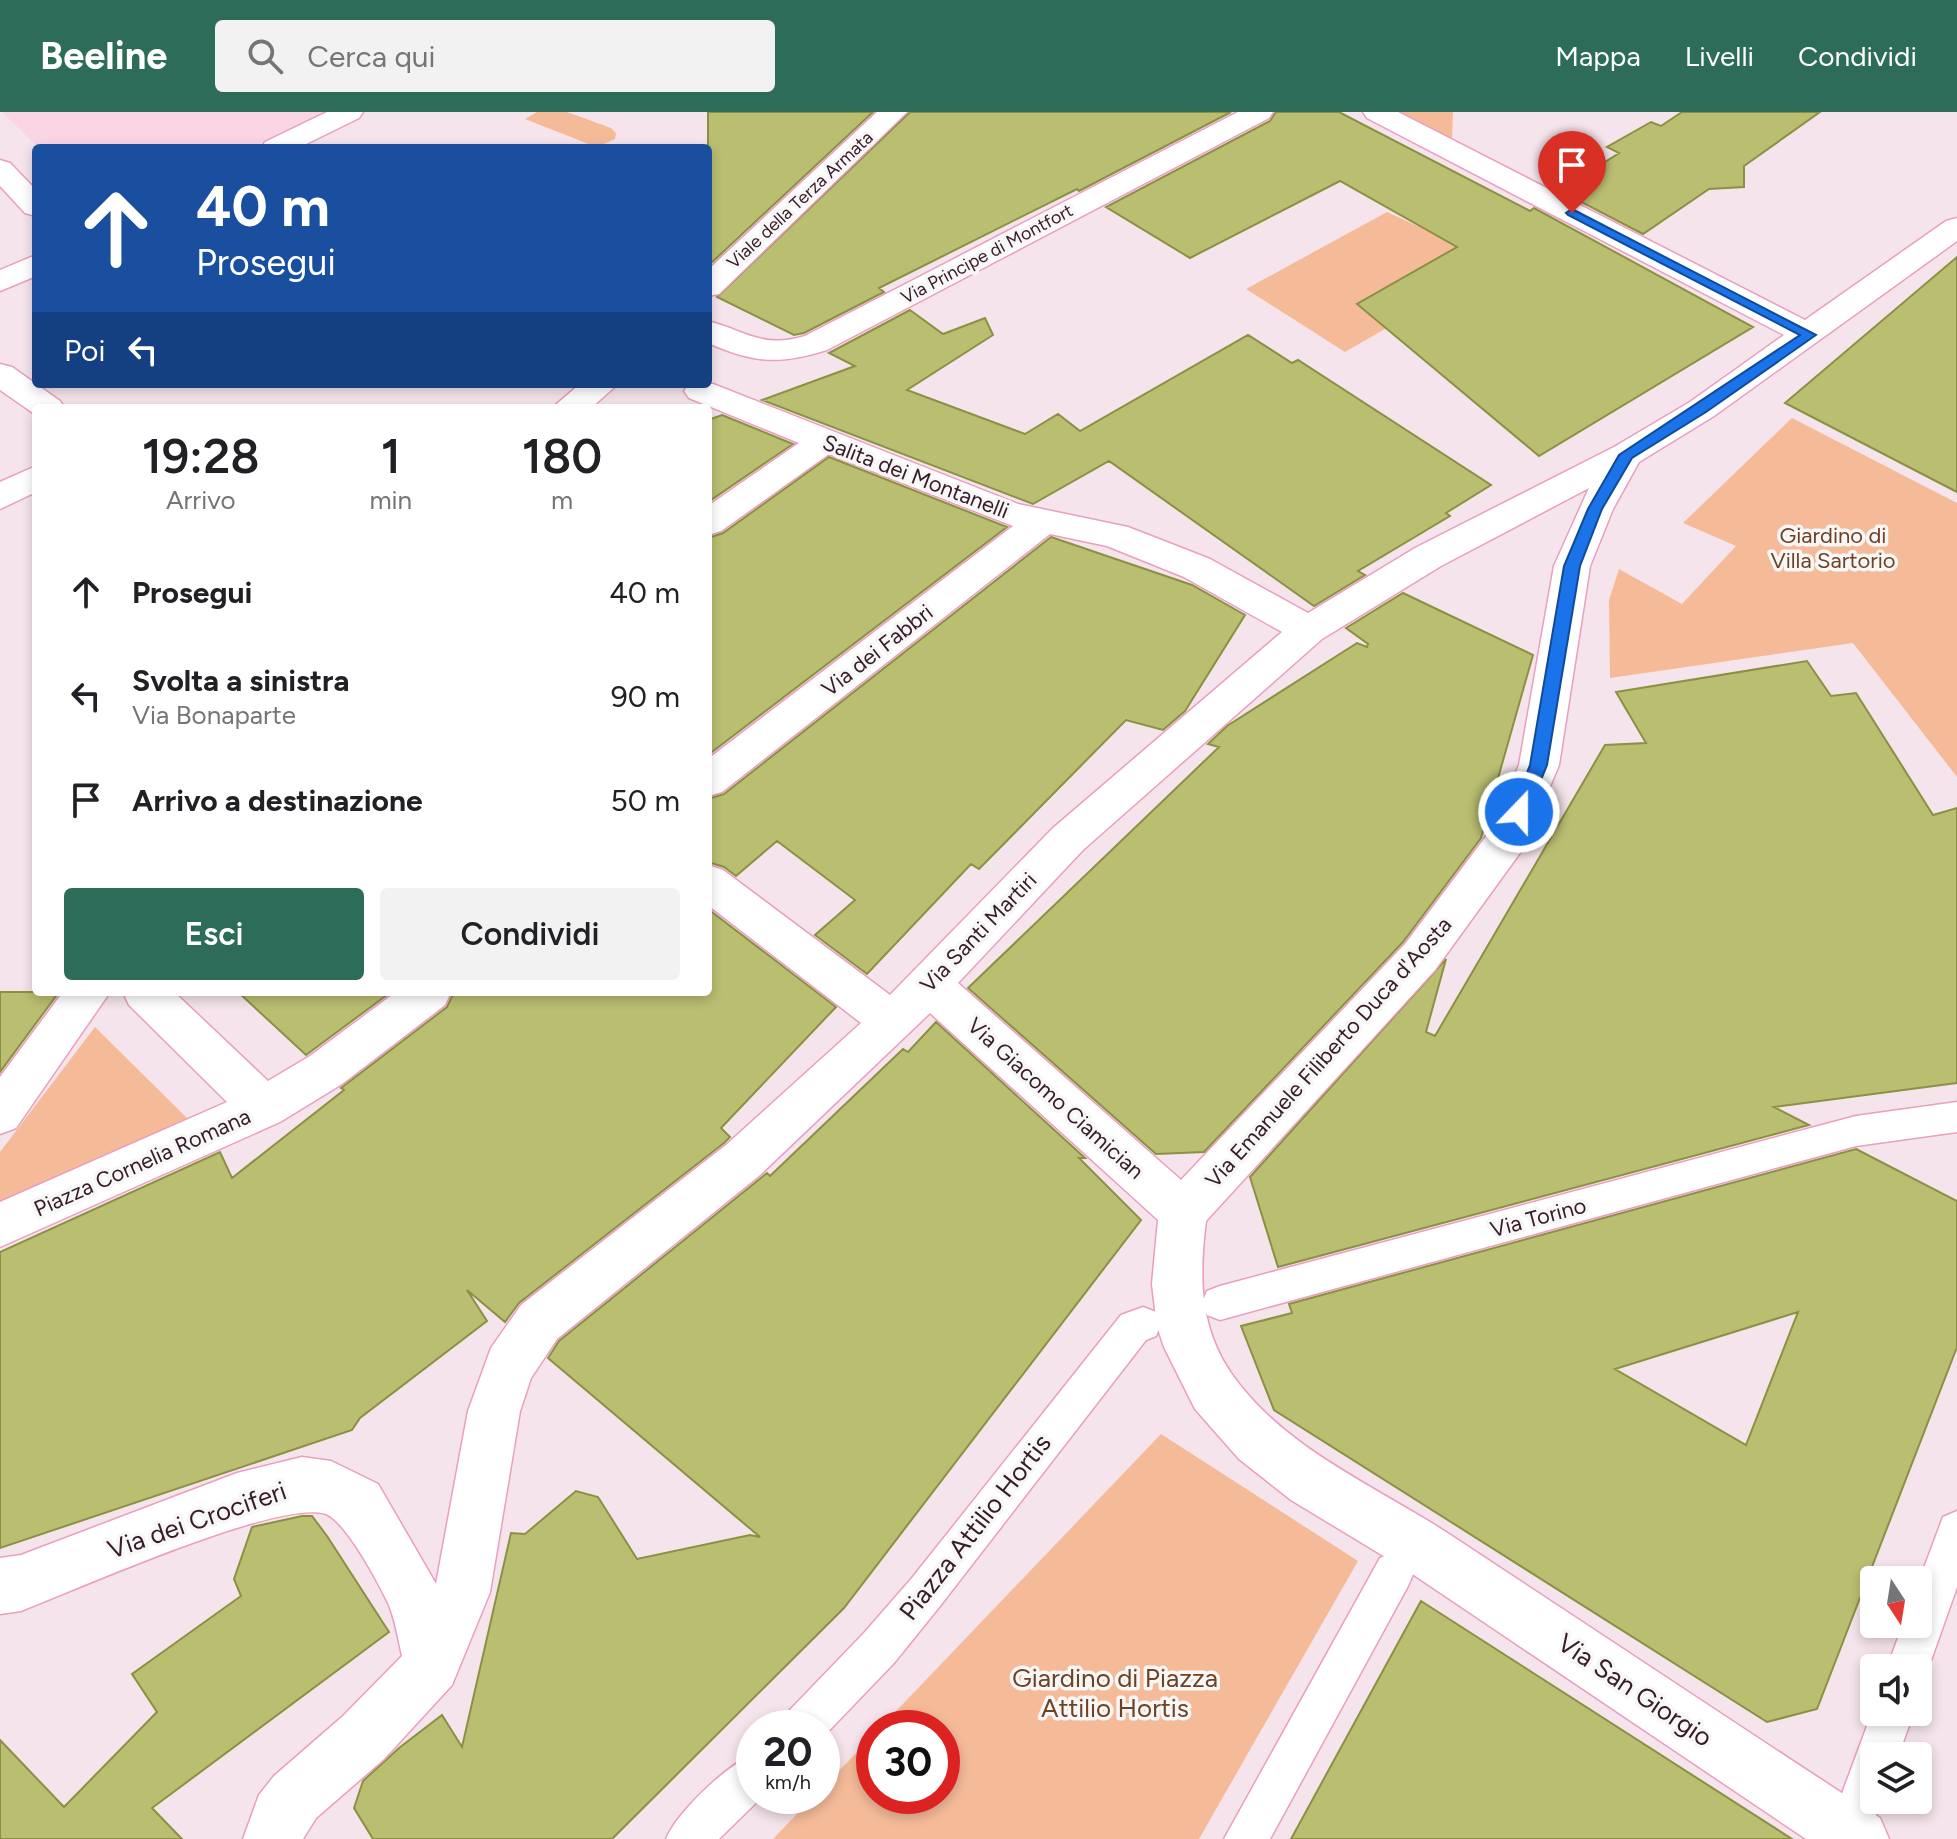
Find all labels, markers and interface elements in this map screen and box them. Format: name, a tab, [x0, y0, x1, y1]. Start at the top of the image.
search box	[215, 20, 775, 92]
text: Beeline	[40, 33, 167, 79]
icon: search	[243, 34, 287, 78]
text: Cerca qui	[307, 38, 435, 75]
text: Mappa	[1555, 39, 1641, 73]
text: Livelli	[1685, 39, 1754, 73]
text: Condividi	[1798, 39, 1917, 73]
street label: Viale della Terza Armata	[722, 127, 878, 273]
pin	[1538, 131, 1606, 213]
icon: arrive	[1550, 143, 1594, 187]
text: 40 m	[196, 173, 330, 240]
icon: ahead	[64, 176, 168, 280]
street label: Via Principe di Montfort	[897, 199, 1077, 309]
text: Prosegui	[196, 241, 336, 284]
icon: left	[121, 328, 165, 372]
text: Poi	[64, 332, 105, 369]
text: 19:28	[142, 427, 260, 485]
text: 1	[381, 427, 401, 485]
text: 180	[522, 427, 602, 485]
street label: Salita dei Montanelli	[819, 429, 1013, 524]
text: Arrivo	[166, 484, 235, 516]
text: min	[369, 484, 412, 516]
text: m	[551, 484, 573, 516]
park label: Giardino di Villa Sartorio	[1770, 522, 1896, 574]
icon: ahead	[64, 570, 108, 614]
text: Prosegui	[132, 574, 252, 611]
text: 40 m	[609, 574, 680, 611]
street label: Via dei Fabbri	[816, 599, 938, 702]
text: Svolta a sinistra	[132, 662, 349, 699]
icon: left	[64, 674, 108, 718]
text: 90 m	[611, 678, 680, 715]
text: Via Bonaparte	[132, 699, 296, 731]
position arrow	[1477, 770, 1561, 854]
icon: arrive	[64, 778, 108, 822]
text: Arrivo a destinazione	[132, 782, 423, 819]
text: 50 m	[611, 782, 680, 819]
street label: Via Santi Martiri	[914, 867, 1042, 998]
button: Esci	[64, 888, 364, 980]
button: Condividi	[380, 888, 680, 980]
street label: Via Emanuele Filiberto Duca d'Aosta	[1200, 911, 1457, 1193]
street label: Via Giacomo Ciamician	[962, 1012, 1149, 1185]
street label: Piazza Cornelia Romana	[30, 1102, 255, 1222]
street label: Via Torino	[1487, 1192, 1589, 1243]
street label: Piazza Attilio Hortis	[892, 1428, 1058, 1626]
street label: Via dei Crociferi	[103, 1474, 291, 1566]
north arrow	[1860, 1566, 1932, 1638]
map controls	[1860, 1566, 1932, 1814]
street label: Via San Giorgio	[1551, 1626, 1719, 1754]
button: sound	[1860, 1654, 1932, 1726]
park label: Giardino di Piazza Attilio Hortis	[1012, 1662, 1218, 1724]
speed limit sign: 30	[856, 1710, 960, 1814]
text: 20	[763, 1728, 813, 1776]
button: layers	[1860, 1742, 1932, 1814]
text: km/h	[765, 1770, 811, 1794]

